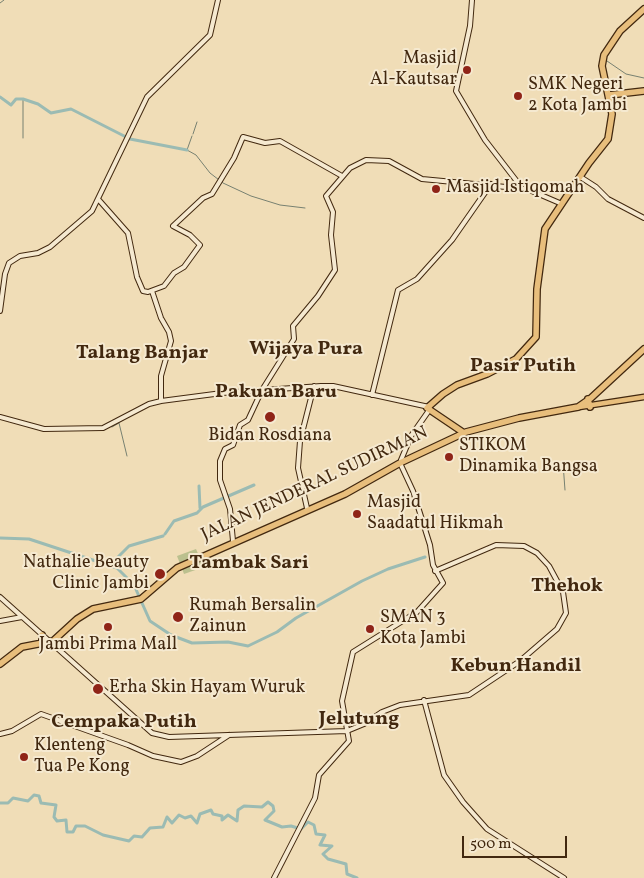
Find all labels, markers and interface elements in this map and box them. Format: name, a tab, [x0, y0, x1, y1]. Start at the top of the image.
place label: Masjid Al-Kautsar	[370, 49, 457, 92]
marker: Masjid Al-Kautsar	[461, 64, 473, 76]
place label: SMK Negeri 2 Kota Jambi	[528, 75, 627, 118]
marker: SMK Negeri 2 Kota Jambi	[512, 90, 524, 102]
place label: Masjid Istiqomah	[446, 178, 585, 200]
marker: Masjid Istiqomah	[430, 183, 442, 195]
district label: Wijaya Pura	[249, 338, 363, 362]
district label: Talang Banjar	[76, 342, 208, 366]
district label: Pasir Putih	[470, 355, 576, 379]
district label: Pakuan Baru	[215, 381, 337, 405]
marker: Bidan Rosdiana	[263, 410, 277, 424]
street label: JALAN JENDERAL SUDIRMAN	[198, 423, 432, 547]
place label: Bidan Rosdiana	[208, 426, 332, 448]
place label: STIKOM Dinamika Bangsa	[459, 436, 598, 478]
marker: STIKOM Dinamika Bangsa	[443, 451, 455, 463]
place label: Masjid Saadatul Hikmah	[367, 493, 504, 536]
marker: Masjid Saadatul Hikmah	[351, 508, 363, 520]
district label: Tambak Sari	[189, 552, 309, 576]
place label: Nathalie Beauty Clinic Jambi	[23, 553, 149, 596]
marker: Nathalie Beauty Clinic Jambi	[153, 567, 167, 581]
district label: Thehok	[531, 575, 603, 599]
place label: Rumah Bersalin Zainun	[189, 596, 316, 638]
place label: SMAN 3 Kota Jambi	[380, 608, 466, 650]
marker: Rumah Bersalin Zainun	[171, 610, 185, 624]
marker: Jambi Prima Mall	[102, 621, 114, 633]
marker: SMAN 3 Kota Jambi	[364, 623, 376, 635]
place label: Jambi Prima Mall	[39, 635, 177, 657]
district label: Kebun Handil	[451, 655, 581, 679]
place label: Erha Skin Hayam Wuruk	[109, 678, 305, 700]
marker: Erha Skin Hayam Wuruk	[91, 682, 105, 696]
district label: Jelutung	[319, 708, 399, 732]
district label: Cempaka Putih	[51, 711, 197, 735]
place label: Klenteng Tua Pe Kong	[34, 736, 130, 779]
marker: Klenteng Tua Pe Kong	[18, 751, 30, 763]
scale bar	[464, 826, 569, 858]
text: 500 m	[470, 834, 512, 855]

